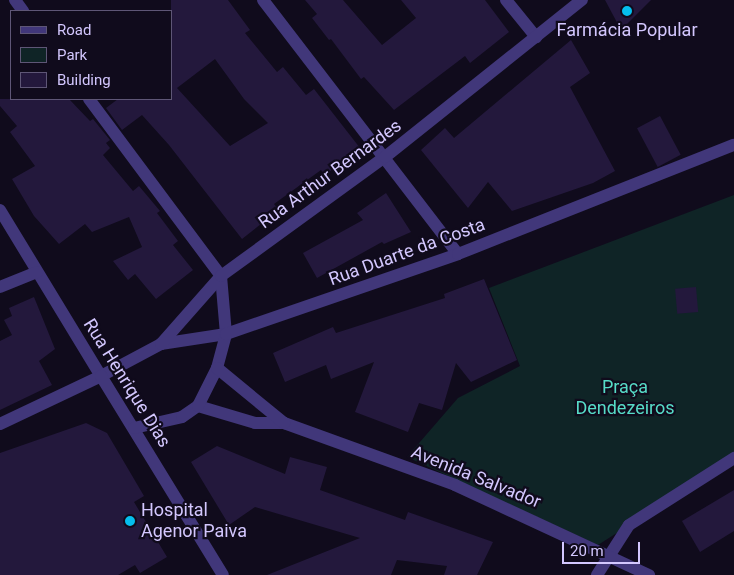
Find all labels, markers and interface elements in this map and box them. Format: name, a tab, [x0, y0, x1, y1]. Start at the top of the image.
marker: Farmácia Popular	[621, 5, 633, 17]
legend	[10, 10, 172, 100]
place label: Farmácia Popular	[557, 19, 697, 41]
text: Road	[57, 21, 91, 39]
text: Park	[57, 46, 87, 64]
text: Building	[57, 71, 111, 89]
street label: Rua Arthur Bernardes	[254, 115, 406, 233]
street label: Rua Duarte da Costa	[326, 214, 488, 290]
street label: Rua Henrique Dias	[79, 315, 175, 451]
park label: Praça Dendezeiros	[575, 377, 675, 419]
street label: Avenida Salvador	[408, 441, 544, 513]
place label: Hospital Agenor Paiva	[141, 500, 247, 542]
marker: Hospital Agenor Paiva	[123, 514, 137, 528]
scale bar	[564, 532, 642, 564]
text: 20 m	[570, 542, 604, 560]

